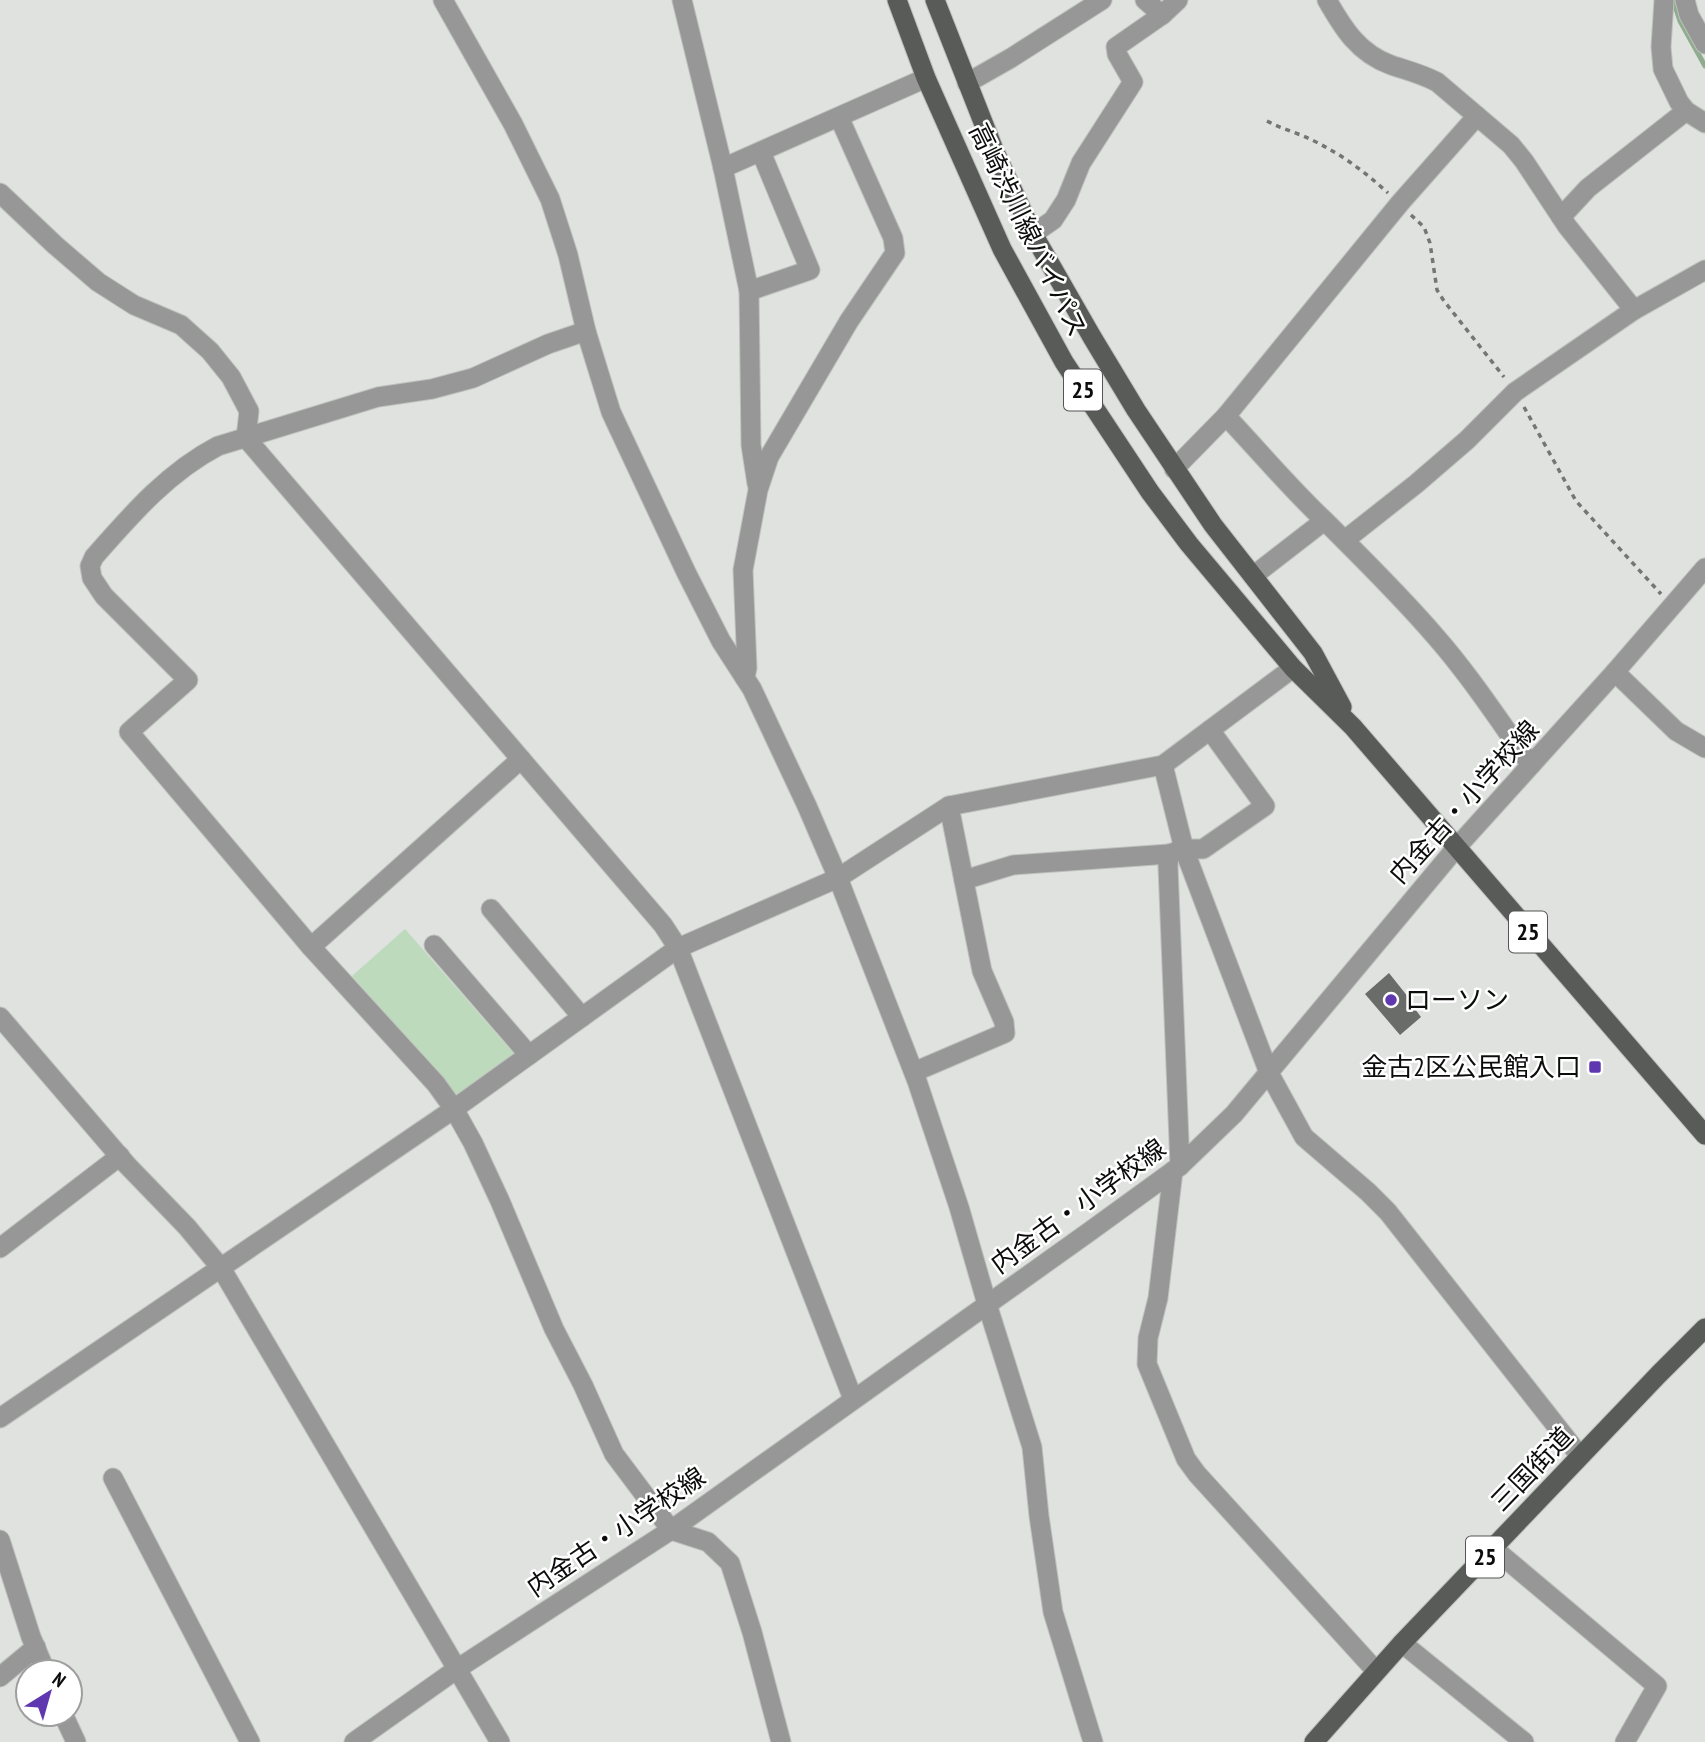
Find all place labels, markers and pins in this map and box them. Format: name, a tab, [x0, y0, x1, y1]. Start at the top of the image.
place label: ローソン	[1405, 983, 1509, 1016]
marker: ローソン	[1383, 992, 1399, 1008]
place label: 金古2区公民館入口	[1361, 1050, 1581, 1083]
marker: 金古2区公民館入口	[1587, 1059, 1603, 1075]

